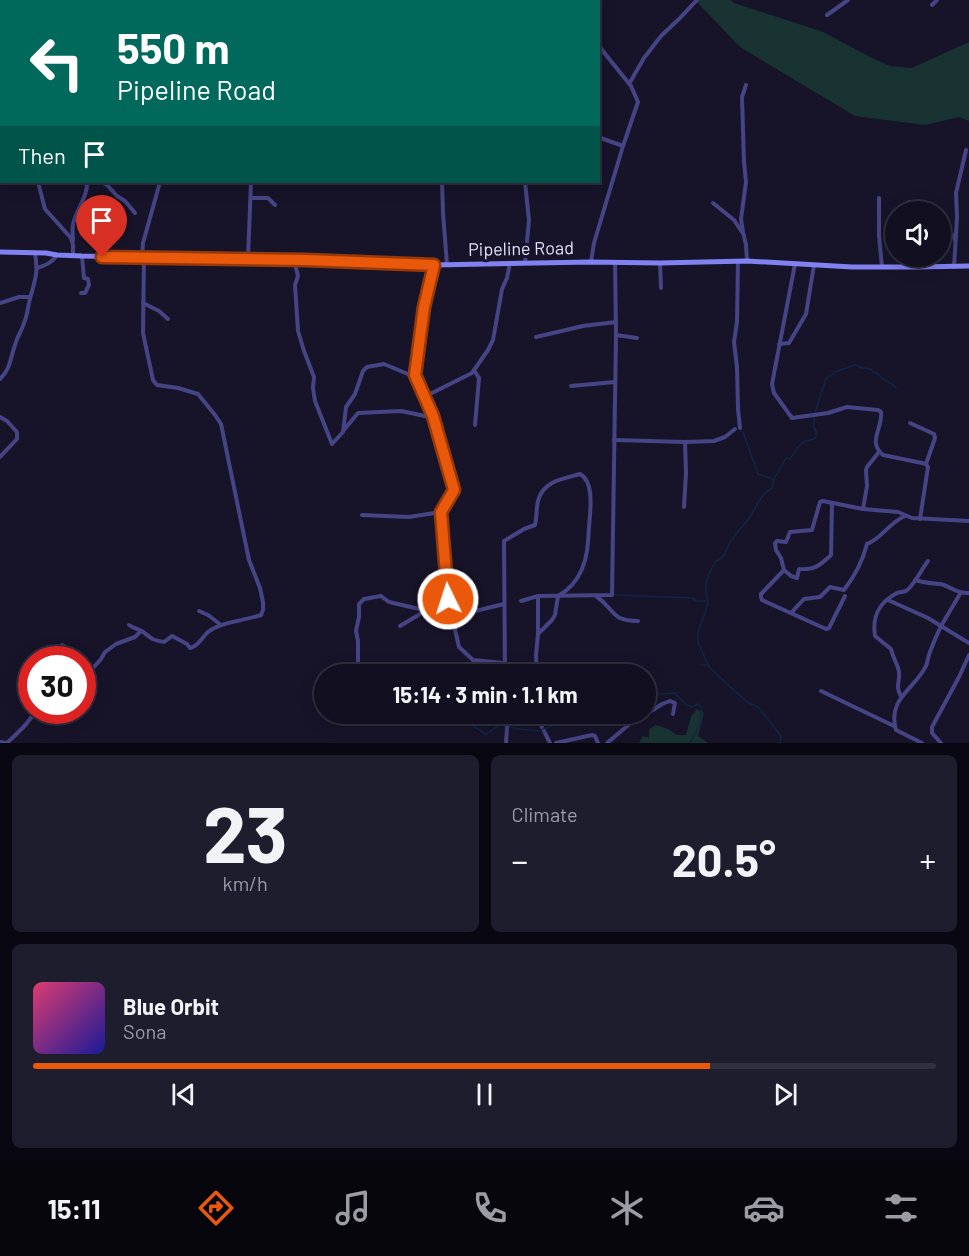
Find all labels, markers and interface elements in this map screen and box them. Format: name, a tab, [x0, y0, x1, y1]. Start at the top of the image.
text: 550 m	[117, 22, 230, 72]
icon: left	[18, 24, 96, 102]
text: Pipeline Road	[117, 73, 276, 105]
icon: arrive	[78, 138, 111, 171]
text: Then	[18, 142, 66, 168]
pin	[76, 195, 127, 257]
map controls	[885, 201, 951, 267]
button: sound	[885, 201, 951, 267]
icon: arrive	[85, 204, 118, 237]
street label: Pipeline Road	[468, 236, 574, 260]
position arrow	[416, 567, 480, 631]
speed limit sign: 30	[18, 646, 96, 724]
text: 15:14 · 3 min · 1.1 km	[393, 681, 578, 707]
text: 23	[203, 785, 288, 879]
text: Climate	[512, 802, 578, 826]
text: 20.5°	[672, 832, 776, 886]
text: −	[512, 840, 528, 880]
text: +	[920, 840, 936, 880]
text: km/h	[223, 871, 268, 895]
text: Blue Orbit	[123, 993, 219, 1019]
text: Sona	[123, 1019, 167, 1043]
icon: previous	[167, 1078, 200, 1111]
icon: pause	[468, 1078, 501, 1111]
icon: next	[769, 1078, 802, 1111]
icon: directions	[195, 1187, 237, 1229]
icon: music	[332, 1187, 374, 1229]
icon: phone	[469, 1187, 511, 1229]
icon: climate	[606, 1187, 648, 1229]
icon: car	[743, 1187, 785, 1229]
icon: filters	[880, 1187, 922, 1229]
text: 15:11	[47, 1192, 101, 1224]

